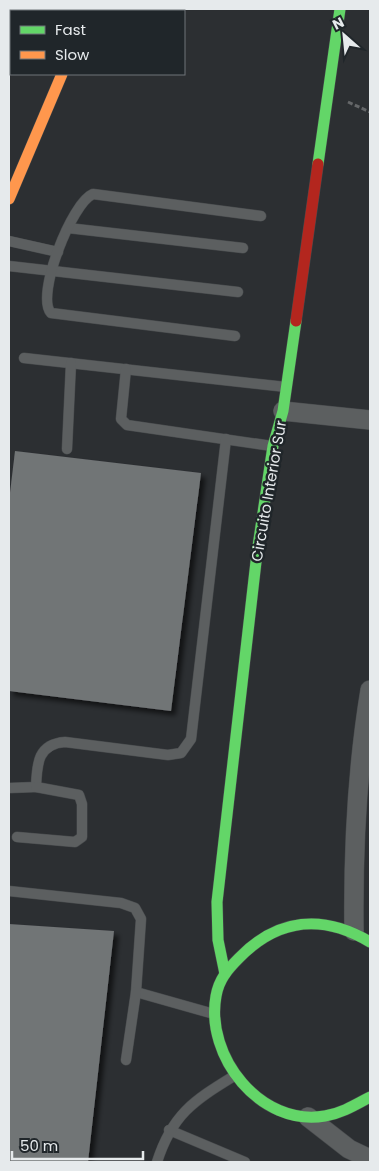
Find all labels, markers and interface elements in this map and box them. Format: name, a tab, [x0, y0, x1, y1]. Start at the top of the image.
legend	[10, 10, 185, 75]
north arrow	[319, 10, 369, 60]
text: N	[329, 12, 347, 35]
text: Fast	[55, 19, 86, 40]
text: Slow	[55, 44, 90, 65]
street label: Circuito Interior Sur	[246, 418, 291, 563]
scale bar	[12, 1128, 144, 1160]
text: 50 m	[20, 1135, 58, 1156]

